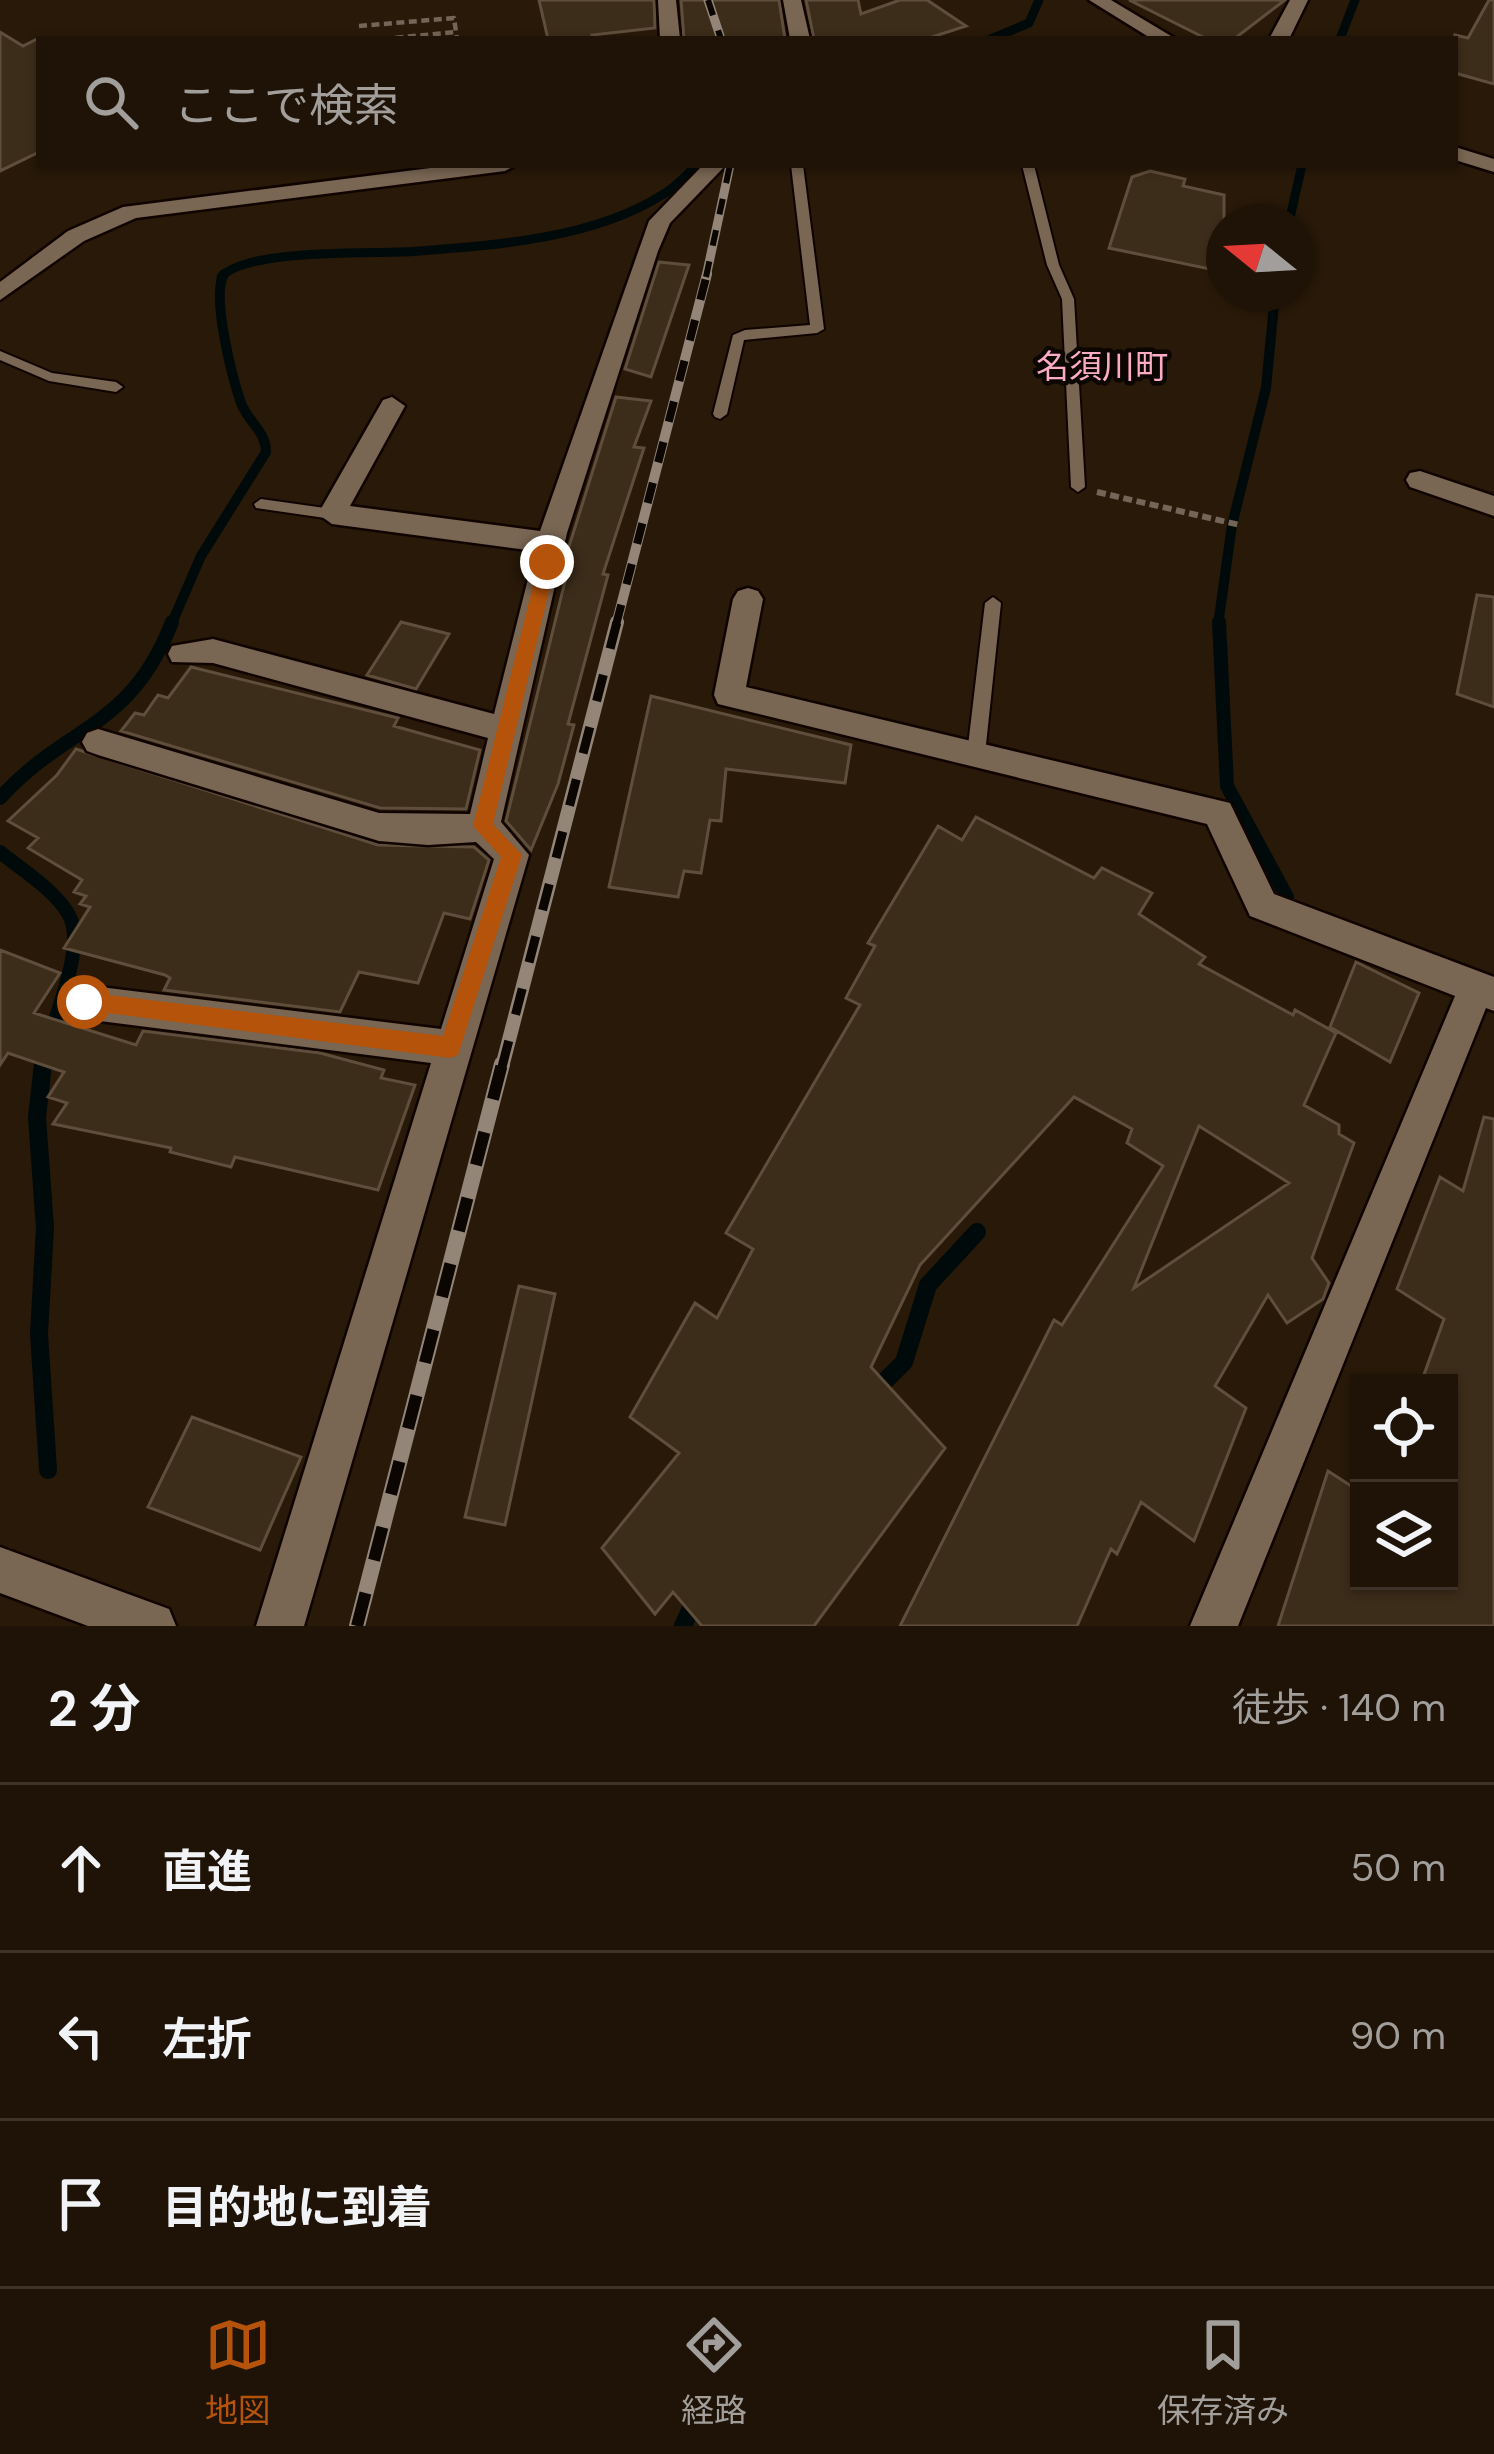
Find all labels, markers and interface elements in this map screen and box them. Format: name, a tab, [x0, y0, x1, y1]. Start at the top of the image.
search box	[36, 36, 1458, 168]
icon: search	[78, 69, 144, 135]
text: ここで検索	[174, 76, 399, 135]
north arrow	[1206, 204, 1314, 312]
district label: 名須川町	[1036, 345, 1168, 388]
route end	[520, 535, 574, 589]
route start	[57, 975, 111, 1029]
map controls	[1350, 1374, 1458, 1590]
button: locate	[1350, 1374, 1458, 1482]
button: layers	[1350, 1482, 1458, 1590]
text: 2 分	[48, 1675, 140, 1742]
text: 徒歩 · 140 m	[1232, 1682, 1446, 1733]
icon: ahead	[48, 1835, 114, 1901]
text: 直進	[162, 1842, 252, 1901]
text: 50 m	[1350, 1842, 1446, 1893]
icon: left	[48, 2003, 114, 2069]
text: 左折	[162, 2010, 252, 2069]
text: 90 m	[1350, 2010, 1446, 2061]
icon: arrive	[48, 2171, 114, 2237]
text: 目的地に到着	[162, 2178, 432, 2237]
tab: 地図	[205, 2312, 271, 2432]
tab: 経路	[681, 2312, 747, 2432]
tab: 保存済み	[1157, 2312, 1289, 2432]

